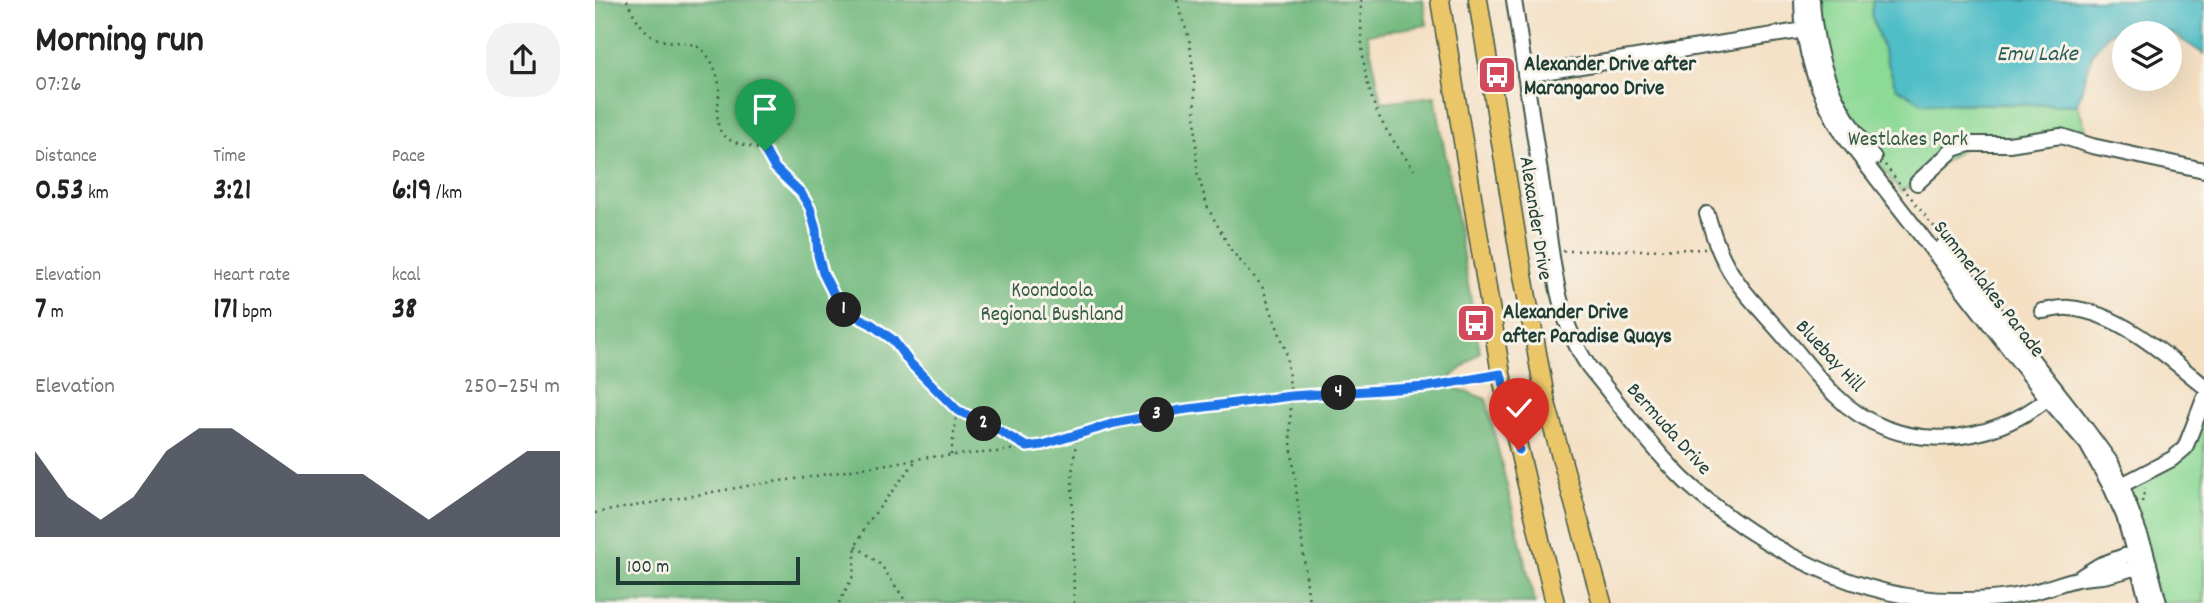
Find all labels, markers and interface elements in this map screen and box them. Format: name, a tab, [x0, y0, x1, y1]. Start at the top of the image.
text: Morning run	[35, 15, 204, 70]
map controls	[2112, 21, 2182, 91]
button: layers	[2112, 21, 2182, 91]
button: share	[486, 23, 560, 97]
water label: Emu Lake	[1996, 39, 2079, 72]
place label: Alexander Drive after Marangaroo Drive	[1524, 51, 1697, 105]
bus stop icon: Alexander Drive after Marangaroo Drive	[1476, 54, 1518, 96]
text: 07:26	[35, 69, 81, 102]
pin	[735, 79, 795, 151]
icon: arrive	[746, 90, 784, 128]
park label: Westlakes Park	[1848, 126, 1968, 156]
text: Distance	[35, 144, 97, 171]
text: Time	[213, 144, 246, 171]
text: Pace	[392, 144, 425, 171]
street label: Alexander Drive	[1509, 154, 1559, 283]
text: 0.53	[35, 171, 84, 214]
text: 3:21	[213, 171, 251, 214]
text: 6:19	[392, 171, 432, 214]
text: km	[84, 181, 109, 208]
text: /km	[432, 181, 462, 208]
street label: Summerlakes Parade	[1925, 215, 2051, 365]
text: Elevation	[35, 263, 101, 290]
text: Heart rate	[213, 263, 290, 290]
text: kcal	[392, 263, 421, 290]
park label: Koondoola Regional Bushland	[980, 277, 1124, 331]
text: 7	[35, 290, 47, 333]
text: 171	[213, 290, 238, 333]
text: 38	[392, 290, 417, 333]
pin: 1	[827, 292, 861, 328]
text: 1	[841, 296, 846, 323]
place label: Alexander Drive after Paradise Quays	[1503, 299, 1672, 353]
text: m	[47, 300, 64, 327]
text: bpm	[238, 300, 272, 327]
bus stop icon: Alexander Drive after Paradise Quays	[1455, 302, 1497, 344]
street label: Bluebay Hill	[1787, 314, 1870, 400]
text: Elevation	[35, 371, 115, 404]
text: 250–254 m	[464, 371, 560, 404]
pin: 4	[1321, 376, 1357, 410]
street label: Bermuda Drive	[1618, 377, 1718, 483]
pin	[1489, 378, 1549, 450]
text: 4	[1335, 379, 1342, 406]
icon: check	[1500, 389, 1538, 427]
pin: 3	[1139, 398, 1175, 432]
text: 3	[1152, 401, 1161, 428]
pin: 2	[967, 406, 1001, 442]
text: 2	[979, 410, 988, 437]
scale bar	[616, 554, 800, 586]
text: 100 m	[627, 555, 669, 582]

